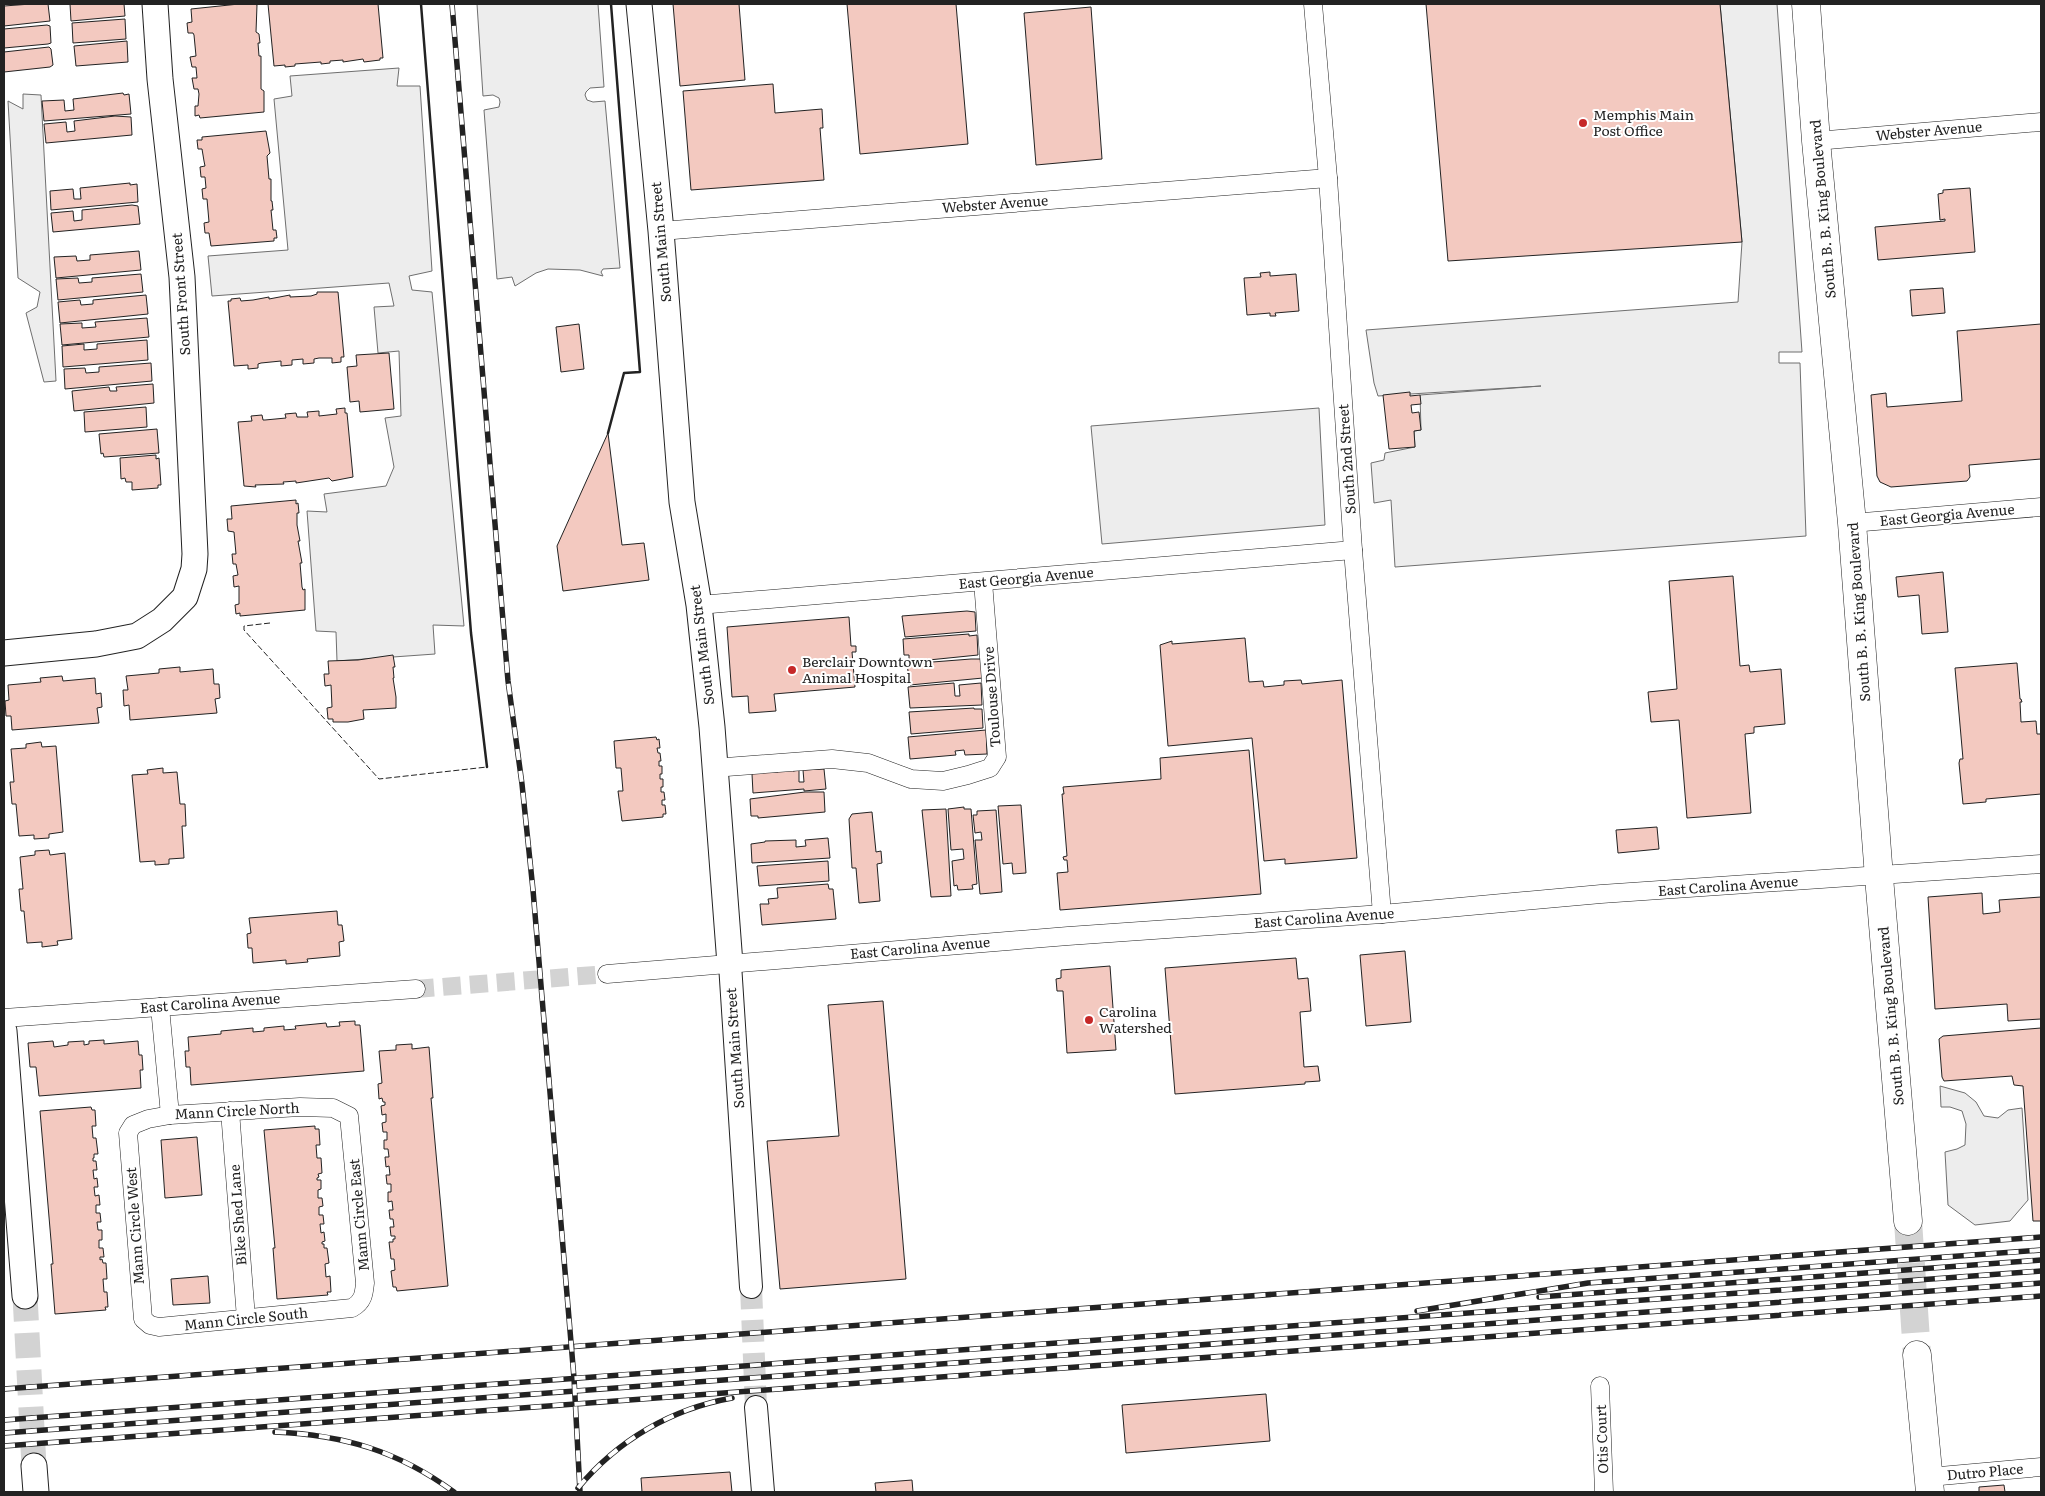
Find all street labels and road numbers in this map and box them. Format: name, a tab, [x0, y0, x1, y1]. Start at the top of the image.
street label: Webster Avenue	[1875, 115, 1983, 145]
street label: South B. B. King Boulevard	[1804, 118, 1840, 299]
street label: South Main Street	[645, 181, 675, 303]
street label: Webster Avenue	[941, 189, 1049, 217]
street label: South Front Street	[166, 232, 194, 356]
street label: South 2nd Street	[1332, 403, 1360, 515]
street label: East Georgia Avenue	[1879, 498, 2015, 530]
street label: South B. B. King Boulevard	[1842, 521, 1874, 702]
street label: East Georgia Avenue	[958, 561, 1094, 593]
street label: South Main Street	[684, 584, 718, 706]
street label: Toulouse Drive	[978, 646, 1005, 748]
street label: East Carolina Avenue	[1657, 870, 1799, 900]
street label: East Carolina Avenue	[1253, 902, 1395, 932]
street label: South B. B. King Boulevard	[1872, 925, 1908, 1106]
street label: East Carolina Avenue	[849, 931, 991, 963]
street label: East Carolina Avenue	[139, 987, 281, 1017]
street label: South Main Street	[720, 987, 748, 1109]
street label: Mann Circle North	[174, 1097, 300, 1123]
street label: Mann Circle East	[343, 1158, 373, 1272]
street label: Bike Shed Lane	[223, 1164, 251, 1266]
street label: Mann Circle West	[120, 1166, 148, 1285]
street label: Mann Circle South	[183, 1302, 309, 1334]
street label: Otis Court	[1590, 1404, 1612, 1474]
street label: Dutro Place	[1946, 1458, 2024, 1484]

